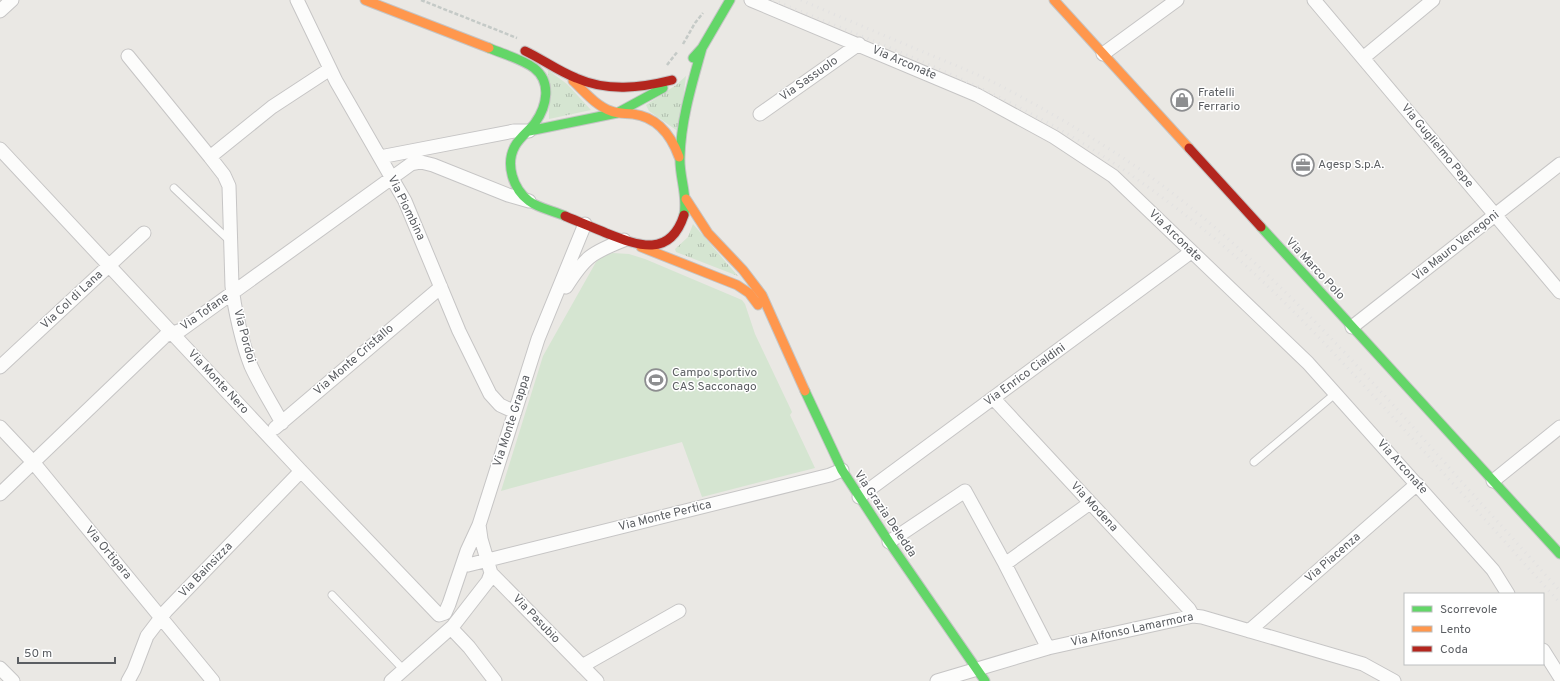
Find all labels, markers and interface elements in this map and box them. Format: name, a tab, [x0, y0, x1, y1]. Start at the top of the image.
street label: Via Arconate	[869, 42, 939, 84]
street label: Via Sassuolo	[777, 53, 842, 105]
place label: Fratelli Ferrario	[1198, 85, 1241, 115]
shop icon: Fratelli Ferrario	[1169, 87, 1195, 113]
street label: Via Guglielmo Pepe	[1397, 101, 1477, 191]
office icon: Agesp S.p.A.	[1290, 152, 1316, 178]
place label: Agesp S.p.A.	[1318, 157, 1384, 173]
street label: Via Piombina	[383, 173, 429, 243]
street label: Via Arconate	[1145, 206, 1205, 266]
street label: Via Mauro Venegoni	[1409, 207, 1503, 285]
street label: Via Marco Polo	[1282, 234, 1348, 304]
street label: Via Col di Lana	[38, 267, 106, 333]
street label: Via Tofane	[178, 289, 232, 335]
street label: Via Pordoi	[229, 307, 259, 365]
street label: Via Monte Cristallo	[311, 321, 398, 399]
street label: Via Enrico Cialdini	[981, 340, 1069, 410]
street label: Via Monte Nero	[184, 346, 252, 418]
place label: Campo sportivo CAS Sacconago	[672, 365, 758, 395]
sports icon: Campo sportivo CAS Sacconago	[643, 367, 669, 393]
street label: Via Monte Grappa	[490, 373, 534, 469]
street label: Via Arconate	[1373, 436, 1431, 498]
street label: Via Grazia Deledda	[850, 467, 920, 561]
street label: Via Modena	[1067, 479, 1121, 535]
street label: Via Monte Pertica	[617, 497, 713, 535]
street label: Via Ortigara	[81, 523, 135, 583]
street label: Via Piacenza	[1302, 529, 1364, 587]
street label: Via Bainsizza	[176, 539, 236, 601]
street label: Via Pasubio	[509, 591, 564, 647]
legend	[1404, 593, 1544, 665]
text: Scorrevole	[1440, 602, 1497, 618]
street label: Via Alfonso Lamarmora	[1069, 609, 1195, 651]
text: Lento	[1440, 622, 1471, 638]
scale bar	[18, 639, 115, 665]
text: Coda	[1440, 642, 1468, 658]
text: 50 m	[24, 646, 52, 662]

